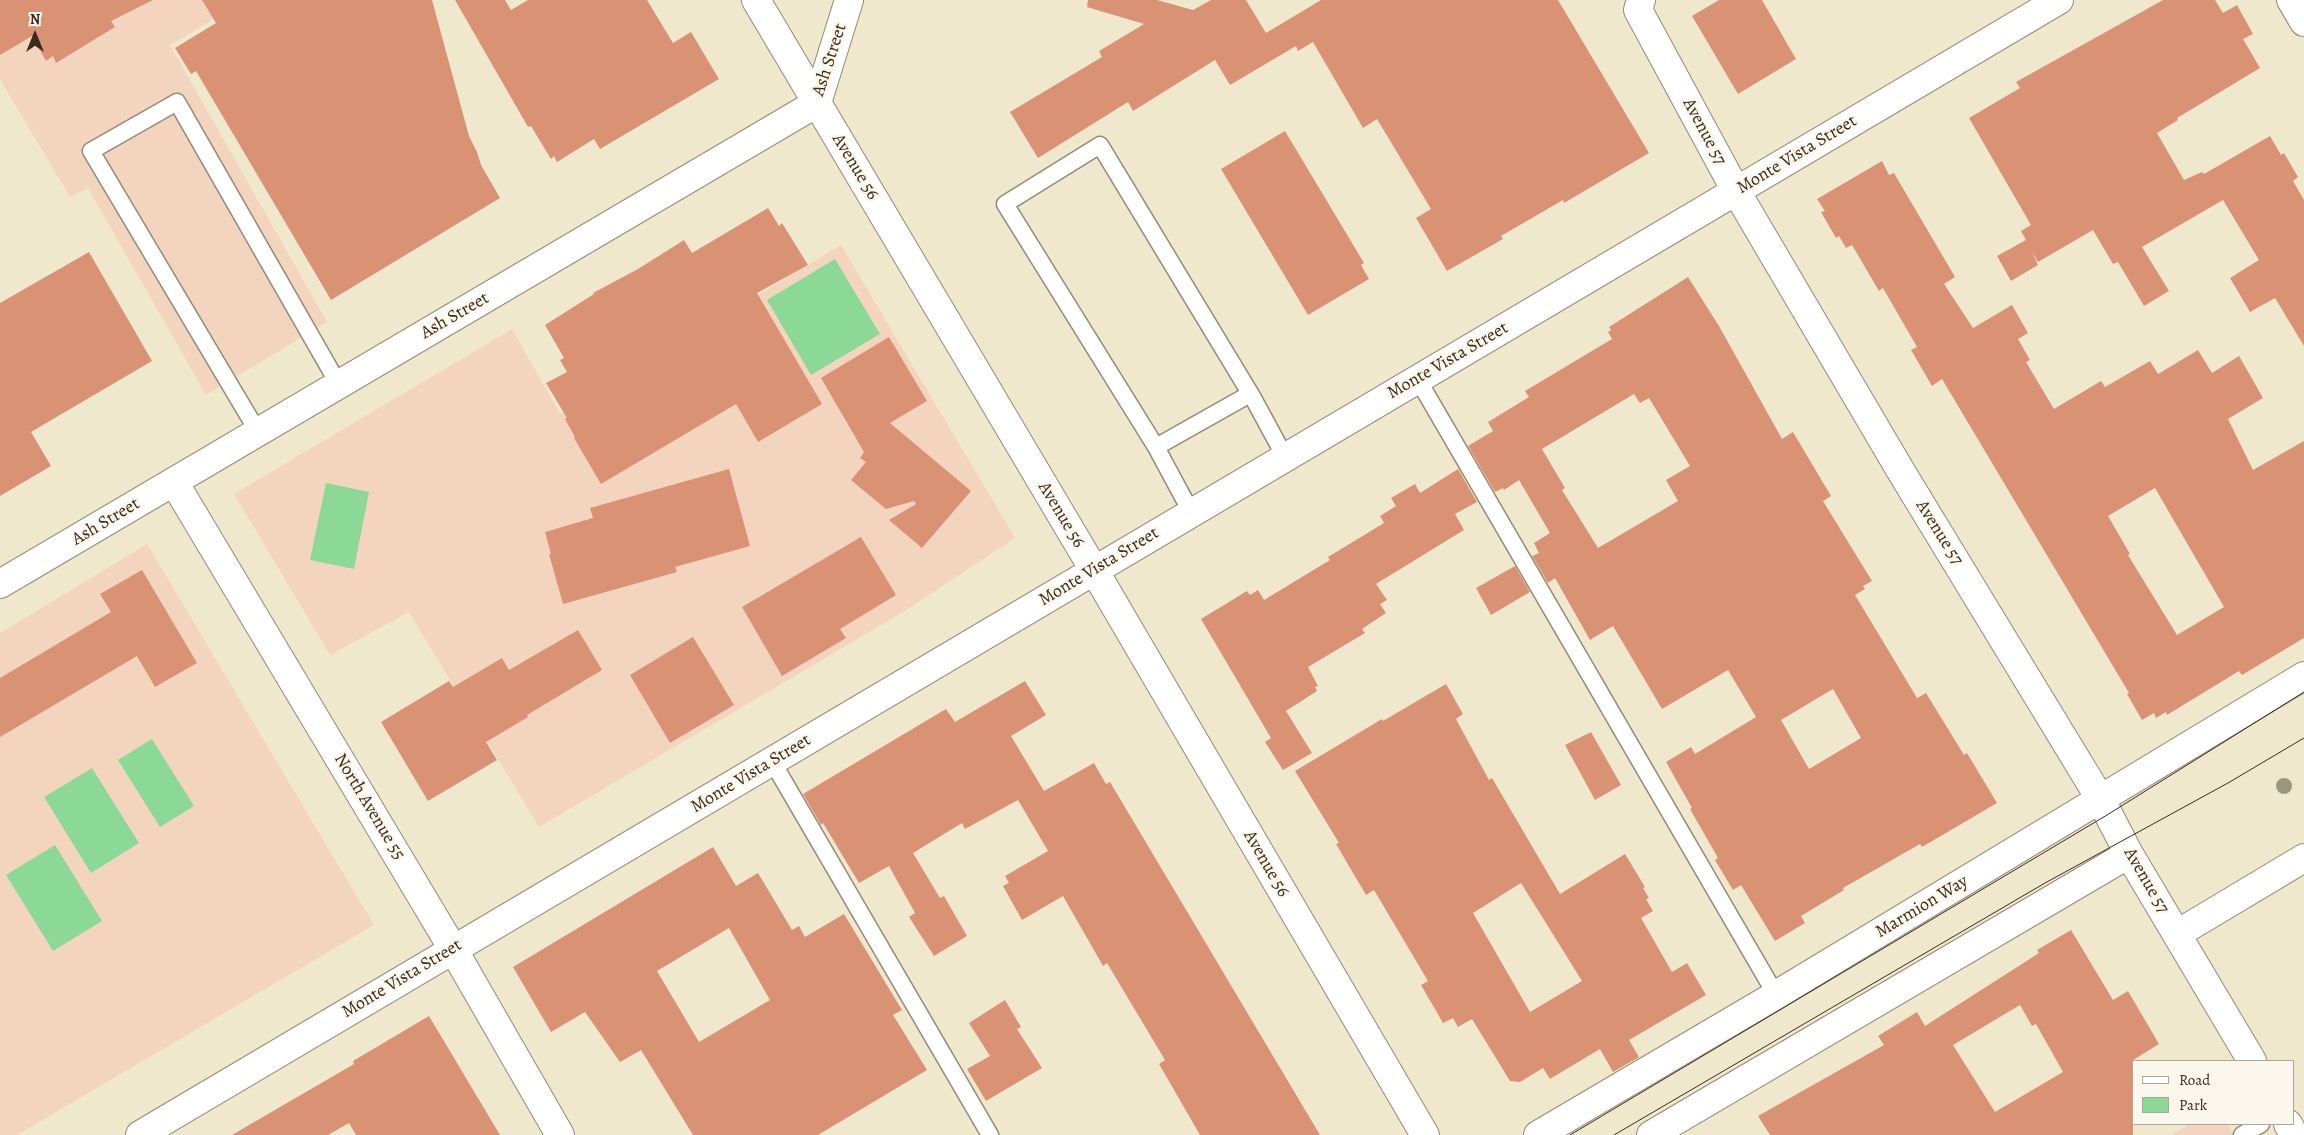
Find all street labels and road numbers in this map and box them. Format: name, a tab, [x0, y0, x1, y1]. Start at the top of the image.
street label: Ash Street	[808, 21, 852, 99]
street label: Avenue 57	[1677, 95, 1731, 169]
street label: Monte Vista Street	[1733, 111, 1861, 199]
street label: Avenue 56	[827, 130, 883, 204]
street label: Ash Street	[417, 288, 493, 344]
street label: Monte Vista Street	[1384, 318, 1512, 404]
street label: Avenue 56	[1033, 478, 1089, 552]
street label: Ash Street	[68, 493, 144, 551]
street label: Avenue 57	[1911, 497, 1967, 569]
street label: Monte Vista Street	[1035, 523, 1163, 611]
street label: Monte Vista Street	[687, 730, 815, 818]
street label: North Avenue 55	[329, 750, 409, 864]
street label: Avenue 56	[1238, 827, 1294, 901]
street label: Avenue 57	[2119, 844, 2173, 918]
street label: Marmion Way	[1872, 871, 1972, 943]
street label: Monte Vista Street	[338, 935, 466, 1023]

